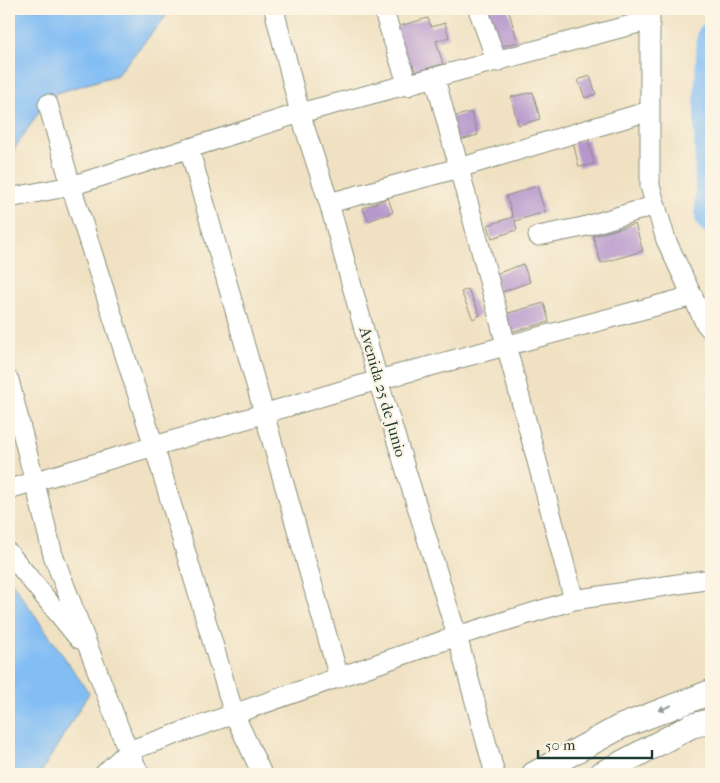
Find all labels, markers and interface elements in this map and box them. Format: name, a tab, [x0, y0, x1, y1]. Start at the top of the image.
street label: Avenida 25 de Junio	[355, 324, 411, 459]
one-way arrow	[658, 705, 673, 712]
scale bar	[538, 728, 651, 760]
text: 50 m	[545, 736, 576, 754]

